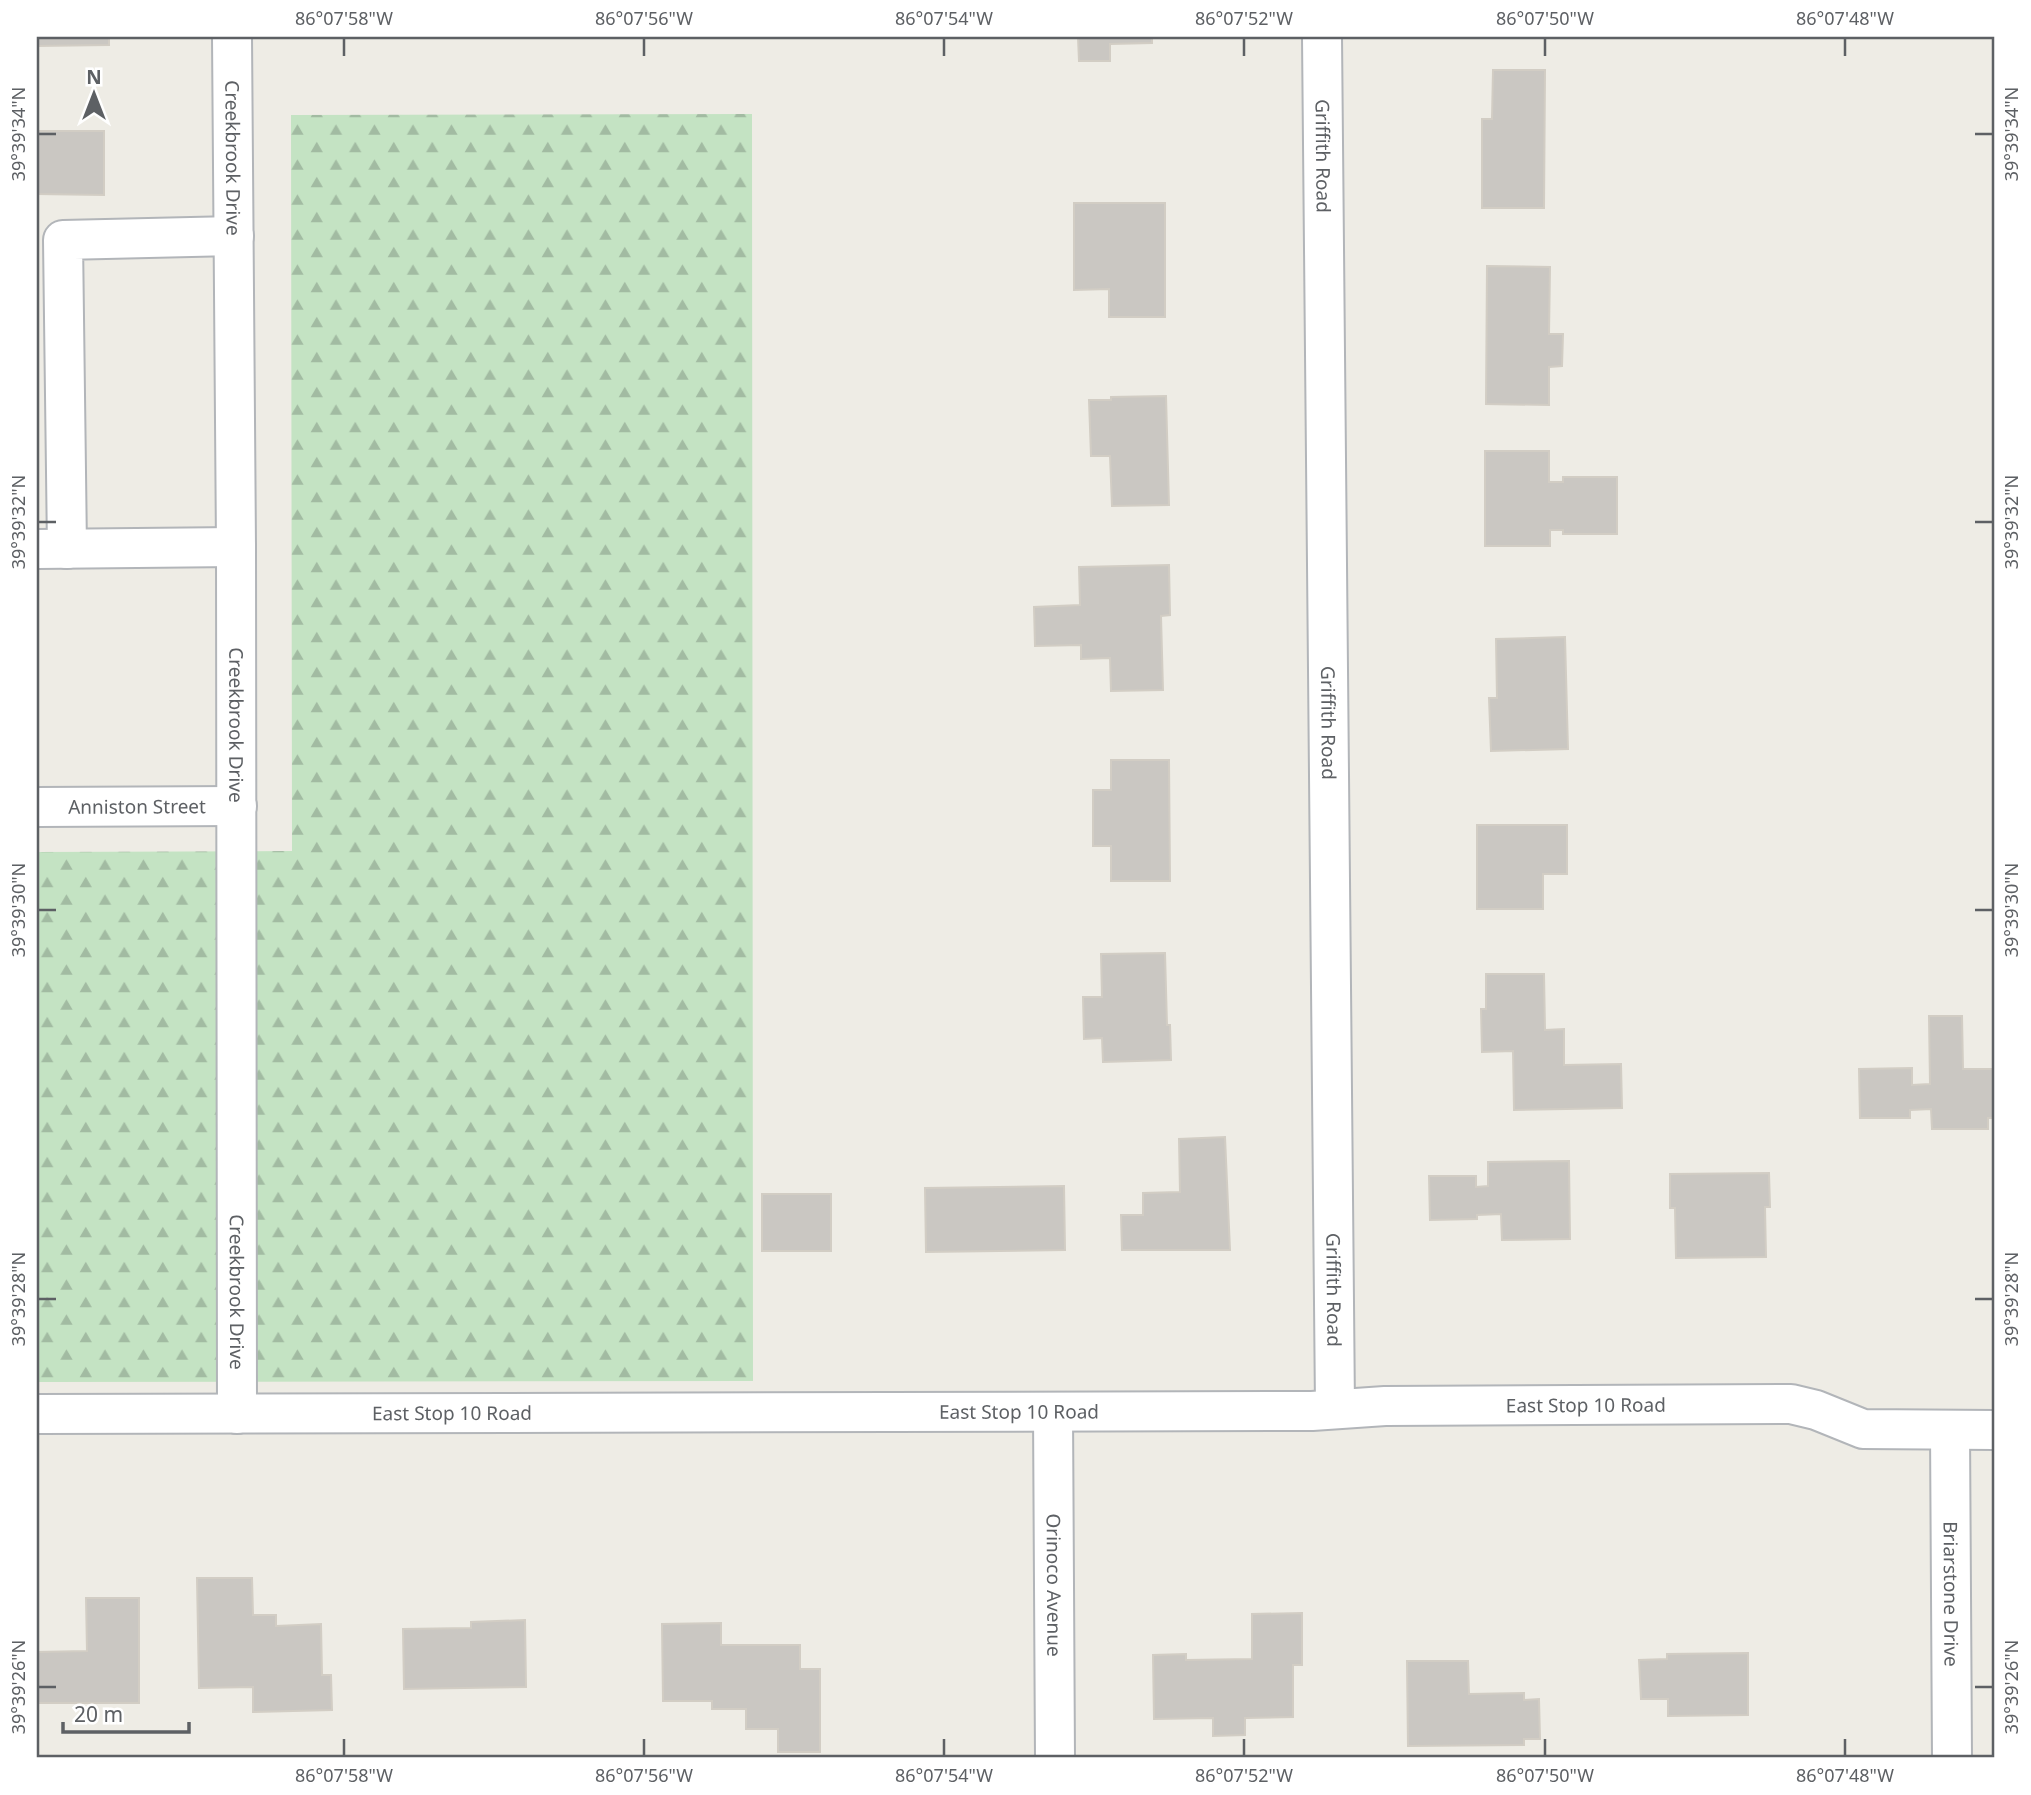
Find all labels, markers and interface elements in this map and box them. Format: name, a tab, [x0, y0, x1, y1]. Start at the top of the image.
text: 86°07'58"W	[295, 6, 393, 30]
text: 86°07'56"W	[595, 6, 693, 30]
text: 86°07'54"W	[895, 6, 993, 30]
text: 86°07'52"W	[1195, 6, 1293, 30]
text: 86°07'50"W	[1496, 6, 1594, 30]
text: 86°07'48"W	[1796, 6, 1894, 30]
north arrow	[60, 60, 130, 130]
text: N	[86, 64, 102, 90]
street label: Creekbrook Drive	[219, 80, 247, 236]
text: 39°39'34"N	[6, 87, 30, 181]
text: 39°39'34"N	[1999, 87, 2023, 181]
street label: Griffith Road	[1310, 99, 1337, 213]
text: 39°39'32"N	[6, 475, 30, 569]
text: 39°39'32"N	[1999, 475, 2023, 569]
street label: Creekbrook Drive	[223, 647, 249, 803]
street label: Griffith Road	[1315, 666, 1342, 780]
street label: Anniston Street	[68, 793, 206, 820]
text: 39°39'30"N	[6, 863, 30, 957]
text: 39°39'30"N	[1999, 863, 2023, 957]
street label: Creekbrook Drive	[224, 1214, 250, 1370]
street label: Griffith Road	[1320, 1233, 1347, 1347]
text: 39°39'28"N	[6, 1252, 30, 1346]
text: 39°39'28"N	[1999, 1252, 2023, 1346]
street label: East Stop 10 Road	[1506, 1392, 1666, 1418]
street label: East Stop 10 Road	[939, 1399, 1099, 1425]
street label: East Stop 10 Road	[372, 1400, 532, 1426]
street label: Orinoco Avenue	[1041, 1513, 1067, 1657]
street label: Briarstone Drive	[1938, 1521, 1964, 1667]
text: 39°39'26"N	[6, 1640, 30, 1734]
text: 39°39'26"N	[1999, 1640, 2023, 1734]
scale bar	[63, 1690, 189, 1734]
text: 20 m	[74, 1700, 123, 1728]
text: 86°07'58"W	[295, 1763, 393, 1787]
text: 86°07'56"W	[595, 1763, 693, 1787]
text: 86°07'54"W	[895, 1763, 993, 1787]
text: 86°07'52"W	[1195, 1763, 1293, 1787]
text: 86°07'50"W	[1496, 1763, 1594, 1787]
text: 86°07'48"W	[1796, 1763, 1894, 1787]

